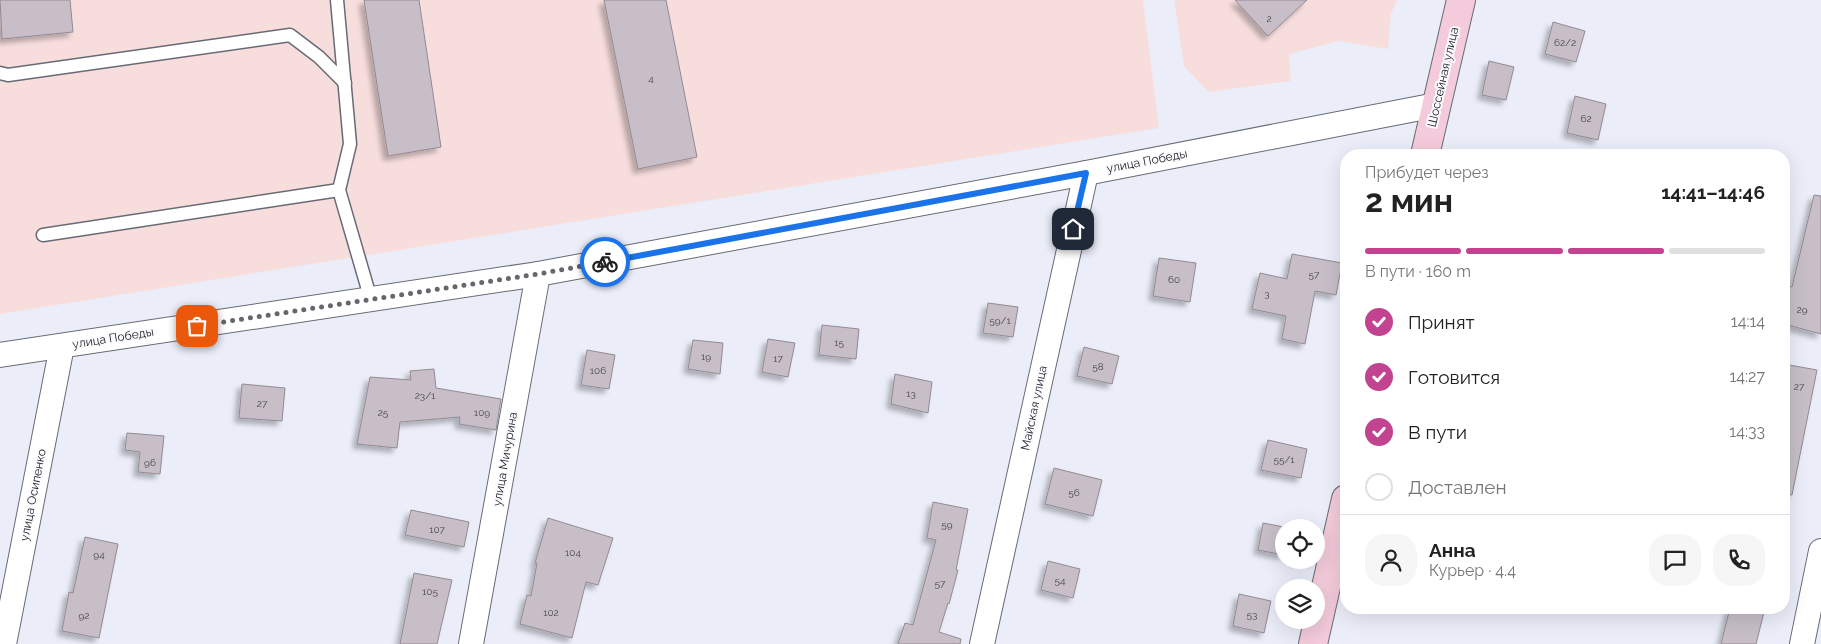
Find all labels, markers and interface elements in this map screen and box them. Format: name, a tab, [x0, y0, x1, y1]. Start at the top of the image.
house number: 2	[1266, 13, 1272, 24]
street label: Шоссейная улица	[1425, 26, 1461, 128]
house number: 62/2	[1554, 37, 1576, 48]
house number: 4	[648, 73, 654, 84]
house number: 62	[1580, 113, 1592, 124]
street label: улица Победы	[1105, 146, 1189, 176]
text: Прибудет через	[1365, 163, 1489, 182]
text: 14:41–14:46	[1661, 181, 1765, 203]
text: 2 мин	[1365, 182, 1453, 219]
pin	[1052, 208, 1094, 250]
icon: home	[1059, 215, 1087, 243]
courier	[580, 237, 630, 287]
icon: bike	[591, 248, 619, 276]
text: В пути · 160 m	[1365, 262, 1471, 281]
house number: 57	[1309, 269, 1320, 280]
house number: 60	[1168, 274, 1180, 285]
house number: 3	[1264, 288, 1270, 299]
house number: 29	[1796, 304, 1808, 315]
pin	[176, 305, 218, 347]
icon: check	[1365, 308, 1393, 336]
text: Принят	[1408, 311, 1475, 333]
icon: bag	[183, 312, 211, 340]
text: 14:14	[1731, 312, 1765, 331]
house number: 59/1	[989, 315, 1011, 326]
street label: улица Победы	[71, 325, 155, 351]
house number: 15	[834, 337, 844, 348]
house number: 19	[701, 351, 711, 362]
house number: 17	[773, 353, 783, 364]
house number: 58	[1092, 361, 1104, 372]
icon: check	[1365, 363, 1393, 391]
street label: Майская улица	[1018, 364, 1050, 452]
house number: 106	[590, 365, 606, 376]
text: Готовится	[1408, 366, 1500, 388]
text: 14:27	[1730, 367, 1765, 386]
house number: 27	[1794, 381, 1805, 392]
house number: 13	[906, 388, 916, 399]
house number: 23/1	[415, 390, 436, 401]
house number: 27	[257, 398, 268, 409]
house number: 25	[378, 407, 389, 418]
house number: 109	[474, 407, 490, 418]
street label: улица Мичурина	[490, 411, 520, 507]
icon: check	[1365, 418, 1393, 446]
text: В пути	[1408, 421, 1467, 443]
text: 14:33	[1729, 422, 1765, 441]
street label: улица Осипенко	[17, 448, 49, 542]
house number: 55/1	[1273, 454, 1295, 465]
house number: 96	[144, 457, 156, 468]
text: Доставлен	[1408, 476, 1507, 498]
house number: 56	[1068, 487, 1080, 498]
house number: 59	[941, 519, 953, 530]
map controls	[1275, 519, 1325, 629]
button: locate	[1275, 519, 1325, 569]
house number: 107	[429, 524, 445, 535]
button: person	[1365, 534, 1417, 586]
button: chat	[1649, 534, 1701, 586]
button: phone	[1713, 534, 1765, 586]
text: Анна	[1429, 539, 1476, 561]
house number: 104	[565, 547, 581, 558]
house number: 94	[93, 549, 105, 560]
text: Курьер · 4.4	[1429, 561, 1516, 580]
house number: 54	[1055, 575, 1066, 586]
house number: 57	[935, 578, 946, 589]
button: layers	[1275, 579, 1325, 629]
house number: 105	[422, 586, 438, 597]
house number: 102	[543, 607, 559, 618]
house number: 53	[1247, 609, 1257, 620]
house number: 92	[78, 610, 90, 621]

